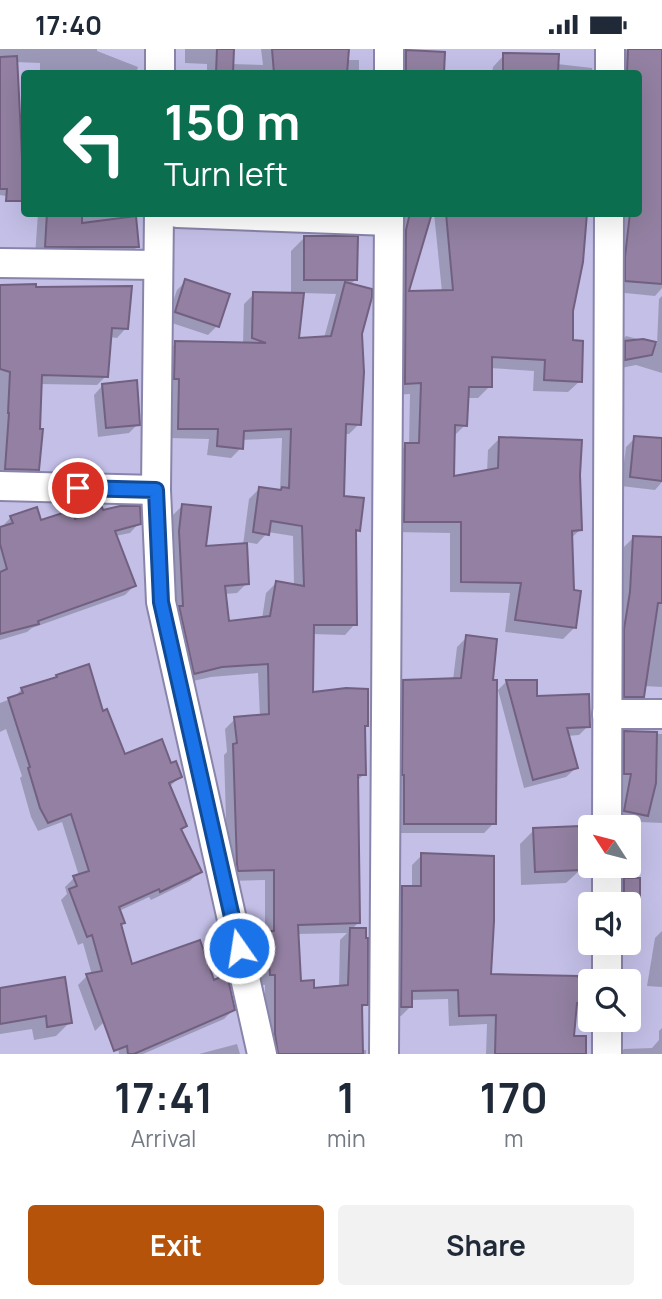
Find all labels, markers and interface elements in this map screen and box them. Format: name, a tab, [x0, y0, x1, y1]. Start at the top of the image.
text: 17:40	[35, 7, 102, 43]
text: 150 m	[164, 88, 300, 155]
icon: left	[49, 98, 140, 189]
text: Turn left	[164, 152, 288, 196]
pin	[48, 458, 108, 518]
icon: arrive	[59, 469, 97, 507]
north arrow	[578, 815, 640, 879]
map controls	[578, 815, 641, 1032]
button: sound	[578, 892, 641, 955]
position arrow	[202, 911, 276, 985]
button: search	[578, 969, 641, 1032]
text: 17:41	[114, 1068, 213, 1126]
text: 1	[337, 1068, 356, 1126]
text: 170	[480, 1068, 548, 1126]
text: Arrival	[131, 1122, 196, 1154]
text: min	[327, 1122, 366, 1154]
text: m	[504, 1122, 524, 1154]
button: Exit	[28, 1205, 324, 1285]
button: Share	[338, 1205, 634, 1285]

